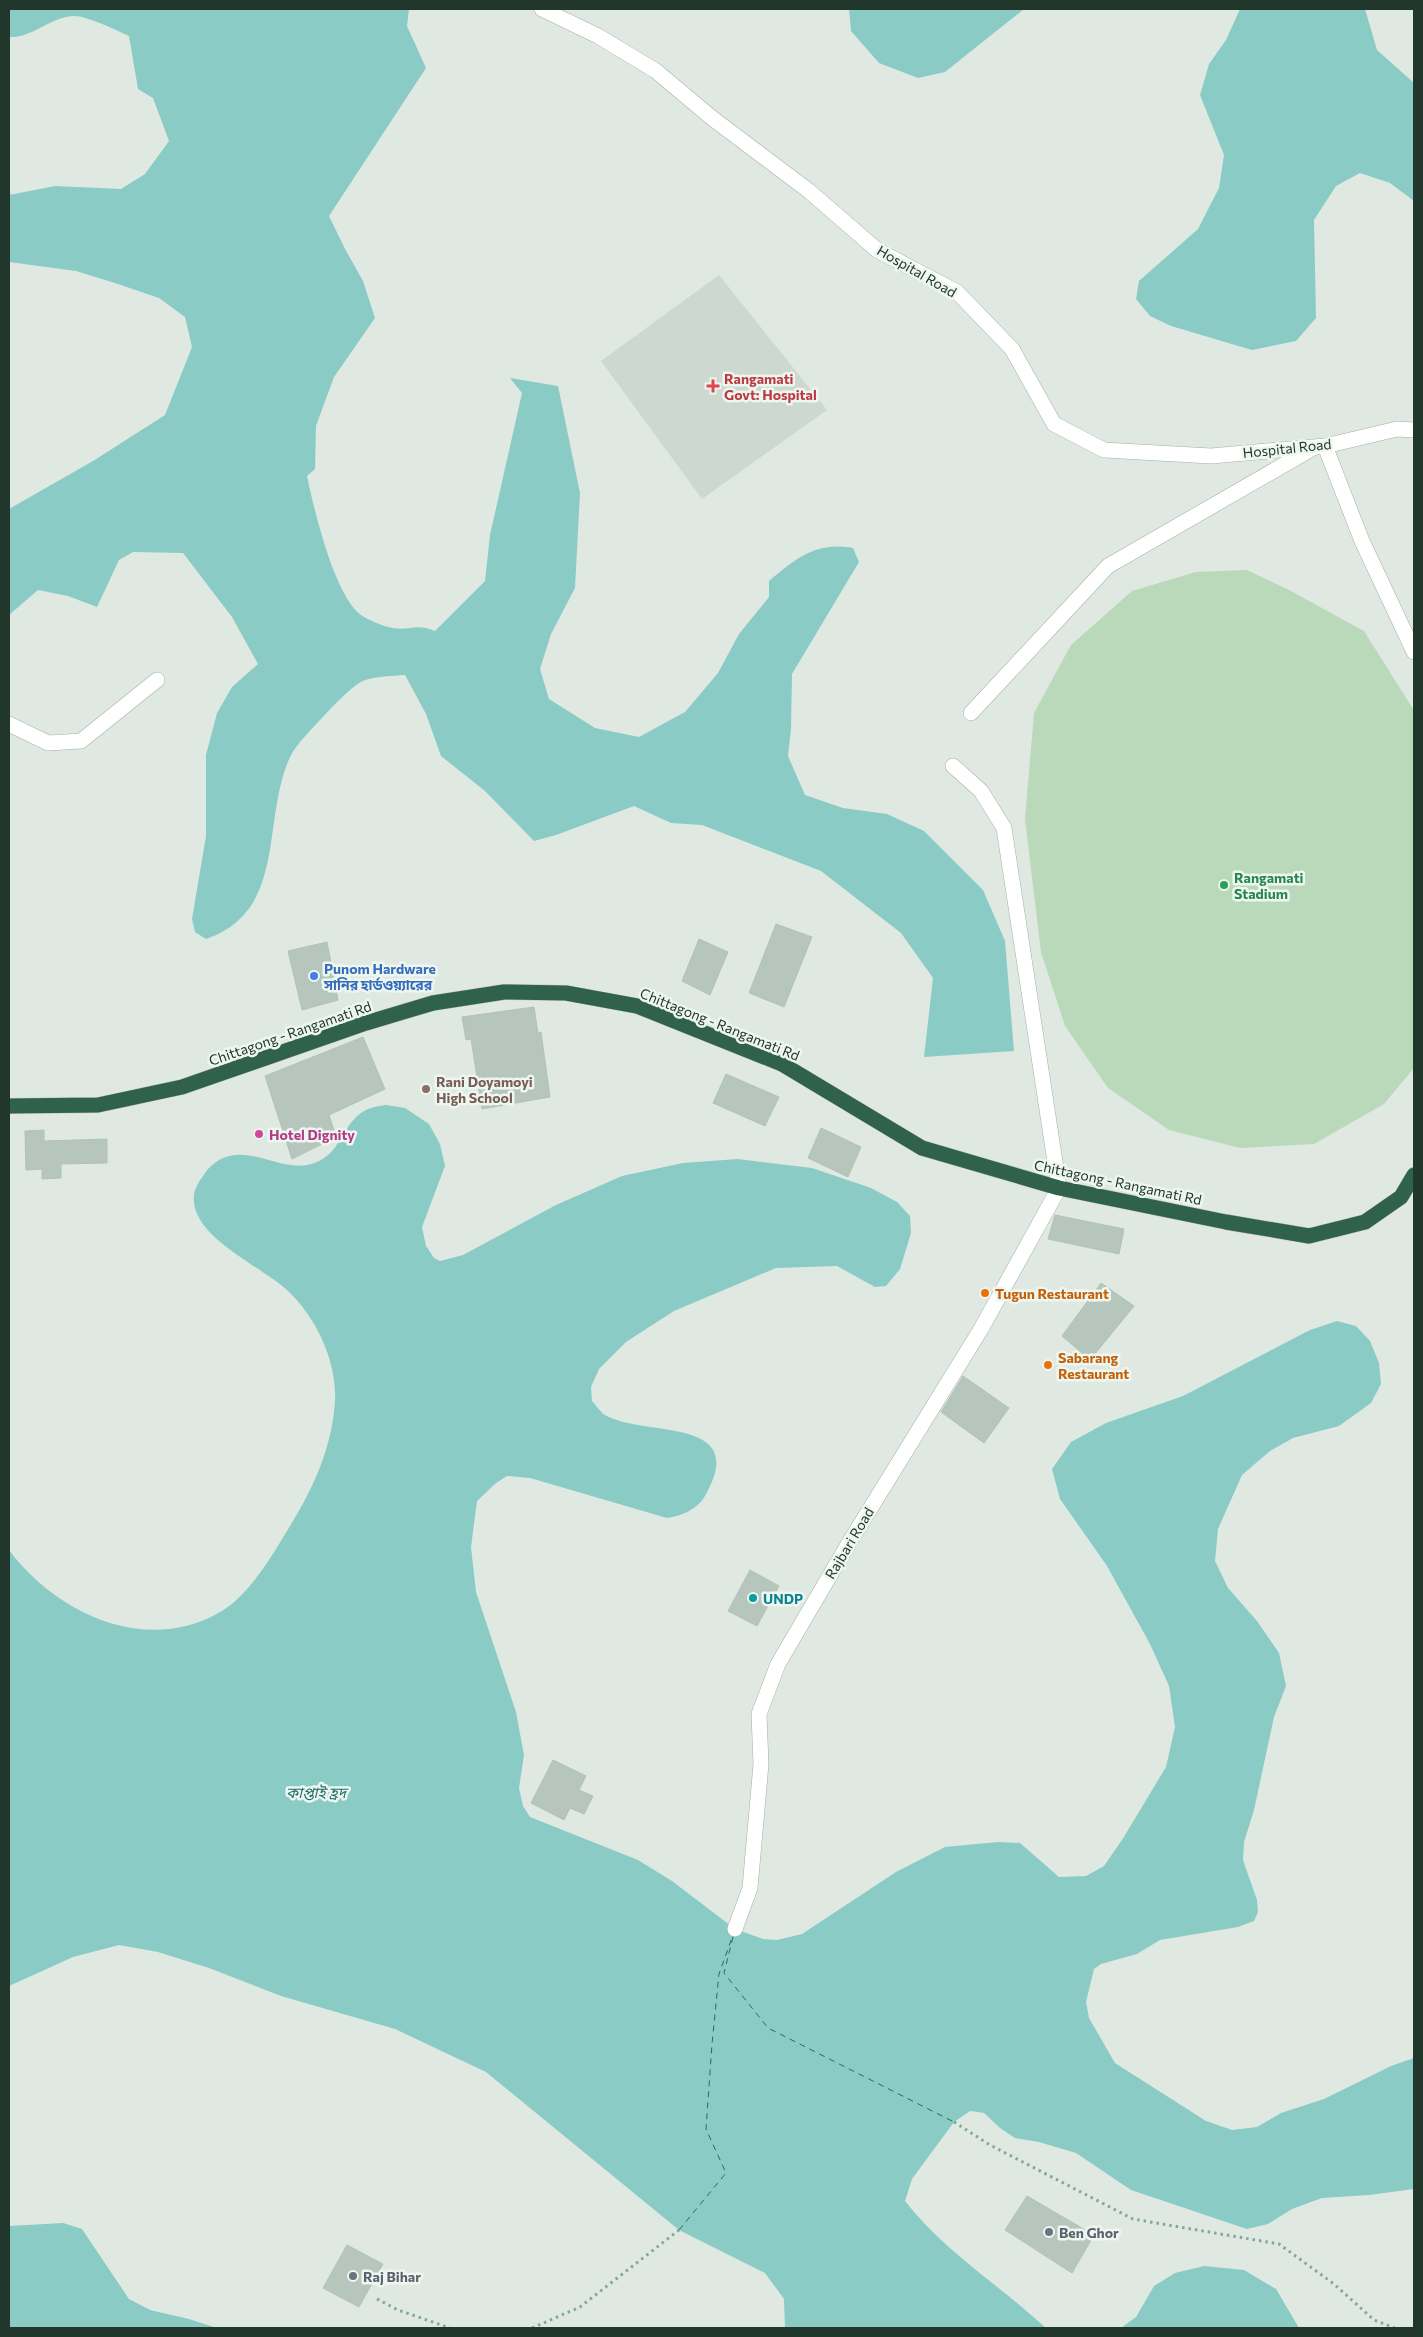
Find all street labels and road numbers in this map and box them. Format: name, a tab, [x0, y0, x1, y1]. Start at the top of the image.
street label: Hospital Road	[874, 241, 960, 301]
street label: Hospital Road	[1242, 435, 1332, 461]
street label: Chittagong - Rangamati Rd	[638, 984, 802, 1064]
street label: Chittagong - Rangamati Rd	[206, 997, 374, 1069]
street label: Chittagong - Rangamati Rd	[1033, 1156, 1203, 1208]
street label: Rajbari Road	[821, 1504, 877, 1582]

